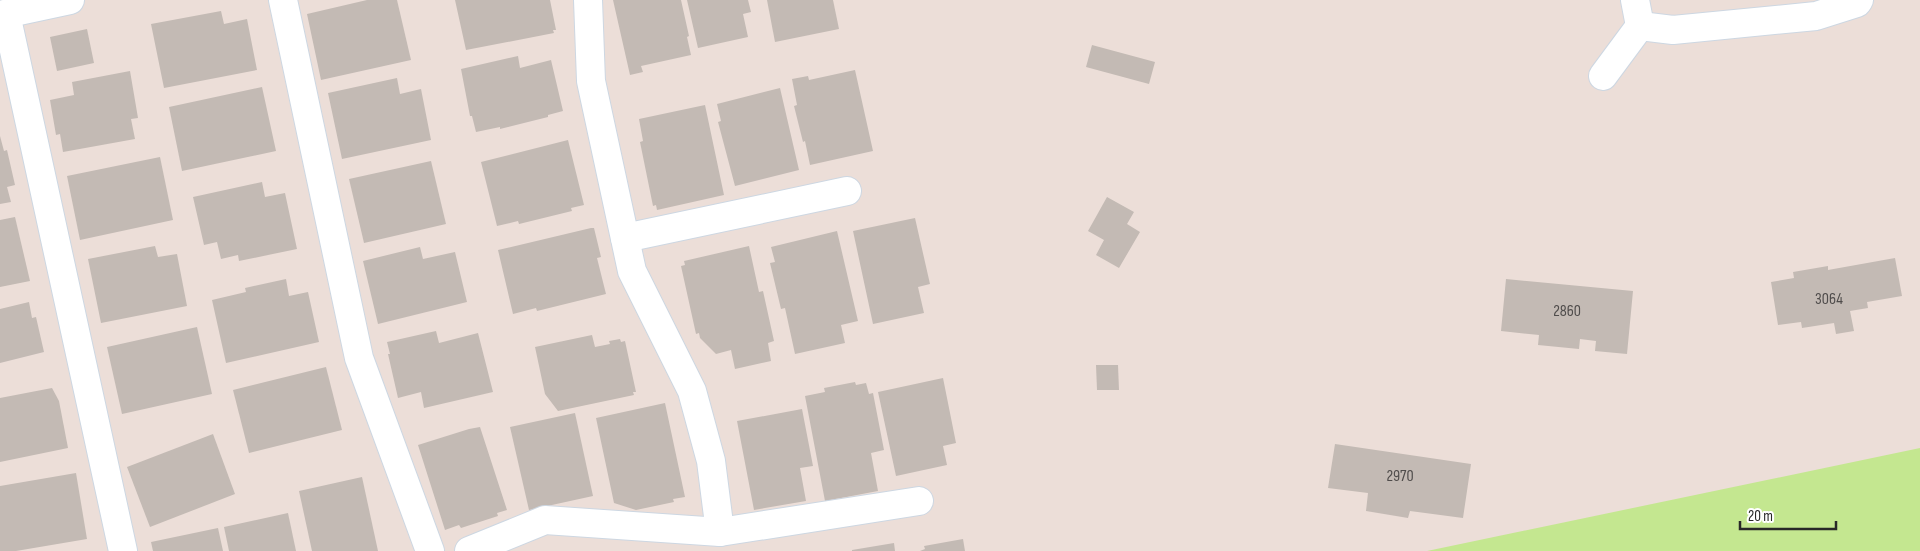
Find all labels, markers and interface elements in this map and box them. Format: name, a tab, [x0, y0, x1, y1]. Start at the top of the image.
house number: 3064	[1815, 290, 1843, 309]
house number: 2860	[1553, 302, 1581, 321]
house number: 2970	[1386, 467, 1414, 486]
scale bar	[1740, 498, 1836, 530]
text: 20 m	[1748, 507, 1773, 526]

